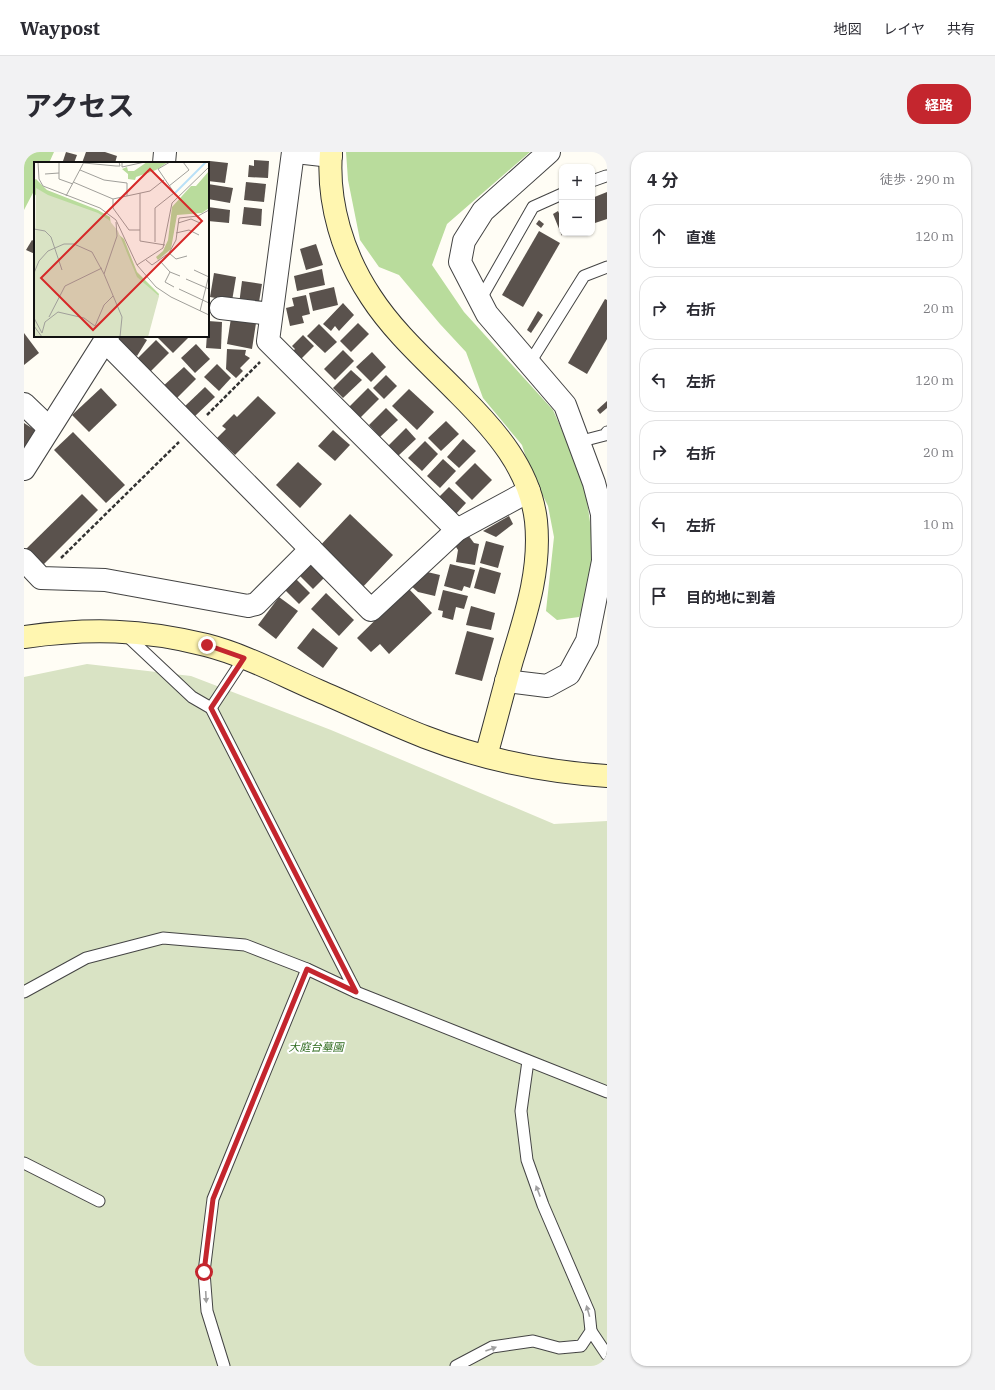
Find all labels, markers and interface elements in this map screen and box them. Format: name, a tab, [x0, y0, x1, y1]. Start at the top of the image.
text: Waypost	[20, 16, 100, 40]
text: 地図	[833, 20, 861, 38]
text: レイヤ	[883, 20, 925, 38]
text: 共有	[947, 20, 975, 38]
button: 経路	[907, 84, 971, 124]
text: アクセス	[24, 87, 135, 124]
inset map	[34, 162, 209, 337]
map controls	[559, 164, 595, 236]
button: +	[559, 164, 595, 200]
text: 4 分	[647, 169, 678, 191]
text: 徒歩 · 290 m	[880, 171, 955, 188]
button: −	[559, 200, 595, 236]
icon: ahead	[648, 225, 670, 247]
text: 直進	[686, 228, 716, 247]
text: 120 m	[915, 228, 954, 245]
icon: right	[648, 297, 670, 319]
text: 右折	[686, 300, 716, 319]
text: 20 m	[923, 300, 954, 317]
icon: left	[648, 369, 670, 391]
text: 左折	[686, 372, 716, 391]
text: 120 m	[915, 372, 954, 389]
icon: right	[648, 441, 670, 463]
text: 右折	[686, 444, 716, 463]
text: 20 m	[923, 444, 954, 461]
icon: left	[648, 513, 670, 535]
text: 左折	[686, 516, 716, 535]
text: 10 m	[923, 516, 954, 533]
icon: arrive	[648, 585, 670, 607]
text: 目的地に到着	[686, 588, 776, 607]
route end	[198, 636, 216, 654]
park label: 大庭台墓園	[289, 1040, 345, 1054]
one-way arrow	[535, 1185, 541, 1197]
route start	[195, 1263, 213, 1281]
one-way arrow	[202, 1291, 209, 1303]
one-way arrow	[585, 1305, 591, 1317]
one-way arrow	[485, 1345, 497, 1351]

